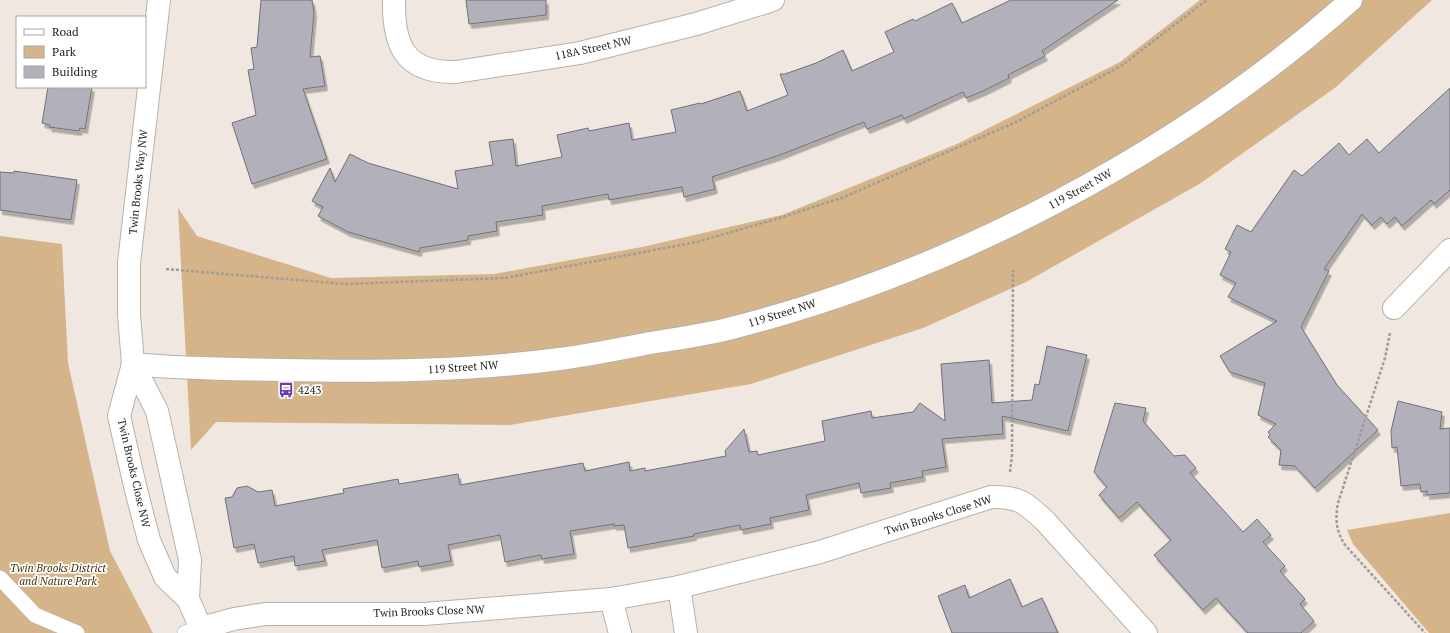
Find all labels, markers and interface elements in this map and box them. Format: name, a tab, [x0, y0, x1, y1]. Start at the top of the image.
legend	[16, 16, 146, 88]
text: Road	[52, 24, 79, 39]
street label: 118A Street NW	[553, 33, 633, 63]
text: Park	[52, 44, 77, 59]
text: Building	[52, 64, 98, 79]
street label: Twin Brooks Way NW	[126, 128, 151, 235]
street label: 119 Street NW	[1046, 165, 1115, 212]
street label: 119 Street NW	[746, 296, 819, 330]
street label: 119 Street NW	[427, 358, 499, 376]
bus stop icon: 4243	[277, 381, 295, 399]
place label: 4243	[298, 383, 322, 397]
street label: Twin Brooks Close NW	[115, 417, 154, 530]
street label: Twin Brooks Close NW	[883, 492, 994, 538]
park label: Twin Brooks District and Nature Park	[10, 561, 106, 588]
street label: Twin Brooks Close NW	[373, 602, 486, 620]

